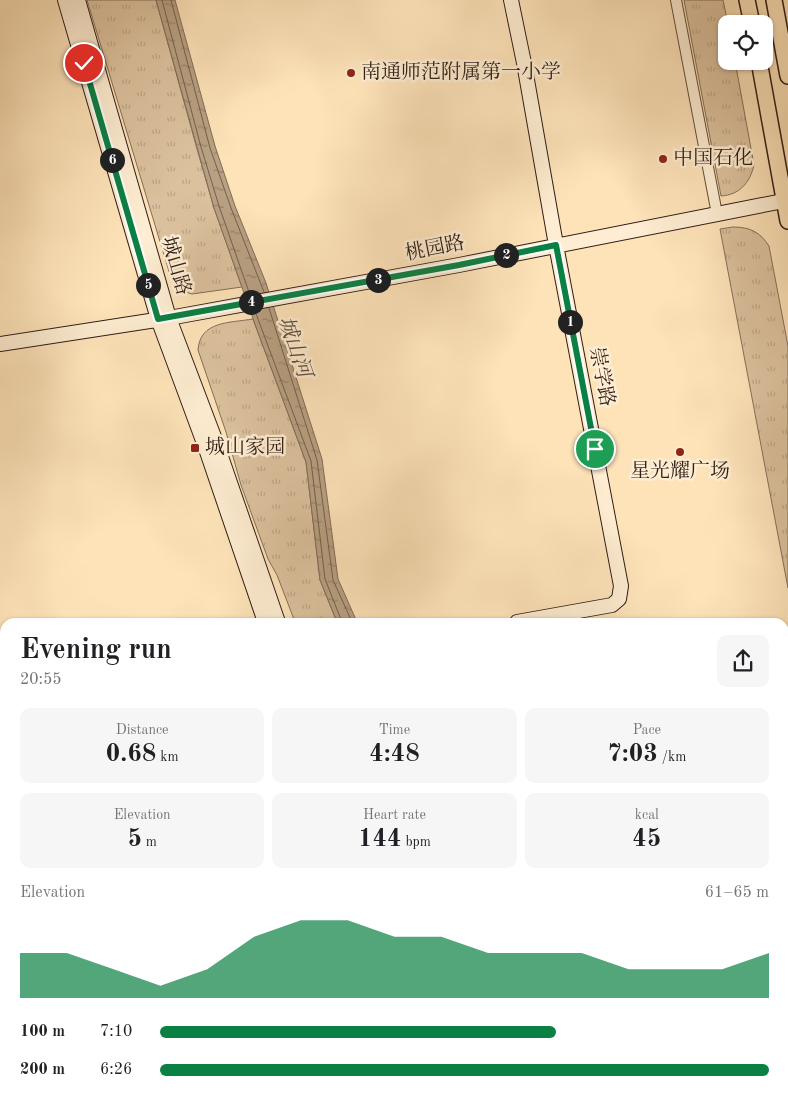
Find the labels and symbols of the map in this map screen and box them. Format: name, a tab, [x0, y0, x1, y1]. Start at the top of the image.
pin	[63, 42, 105, 84]
place label: 南通师范附属第一小学	[361, 61, 561, 83]
marker: 南通师范附属第一小学	[345, 67, 357, 79]
place label: 中国石化	[673, 147, 753, 169]
pin: 6	[100, 148, 124, 172]
marker: 中国石化	[657, 153, 669, 165]
street label: 桃园路	[403, 231, 466, 265]
street label: 城山路	[157, 234, 195, 298]
pin: 2	[494, 242, 518, 268]
pin: 3	[366, 268, 390, 292]
pin: 5	[136, 272, 160, 298]
pin: 4	[238, 290, 264, 314]
pin: 1	[558, 310, 582, 334]
water label: 城山河	[274, 313, 317, 384]
street label: 崇学路	[585, 345, 619, 408]
pin	[574, 428, 616, 470]
place label: 城山家园	[205, 436, 285, 458]
marker: 城山家园	[189, 442, 201, 454]
marker: 星光耀广场	[674, 446, 686, 458]
place label: 星光耀广场	[630, 460, 730, 482]

